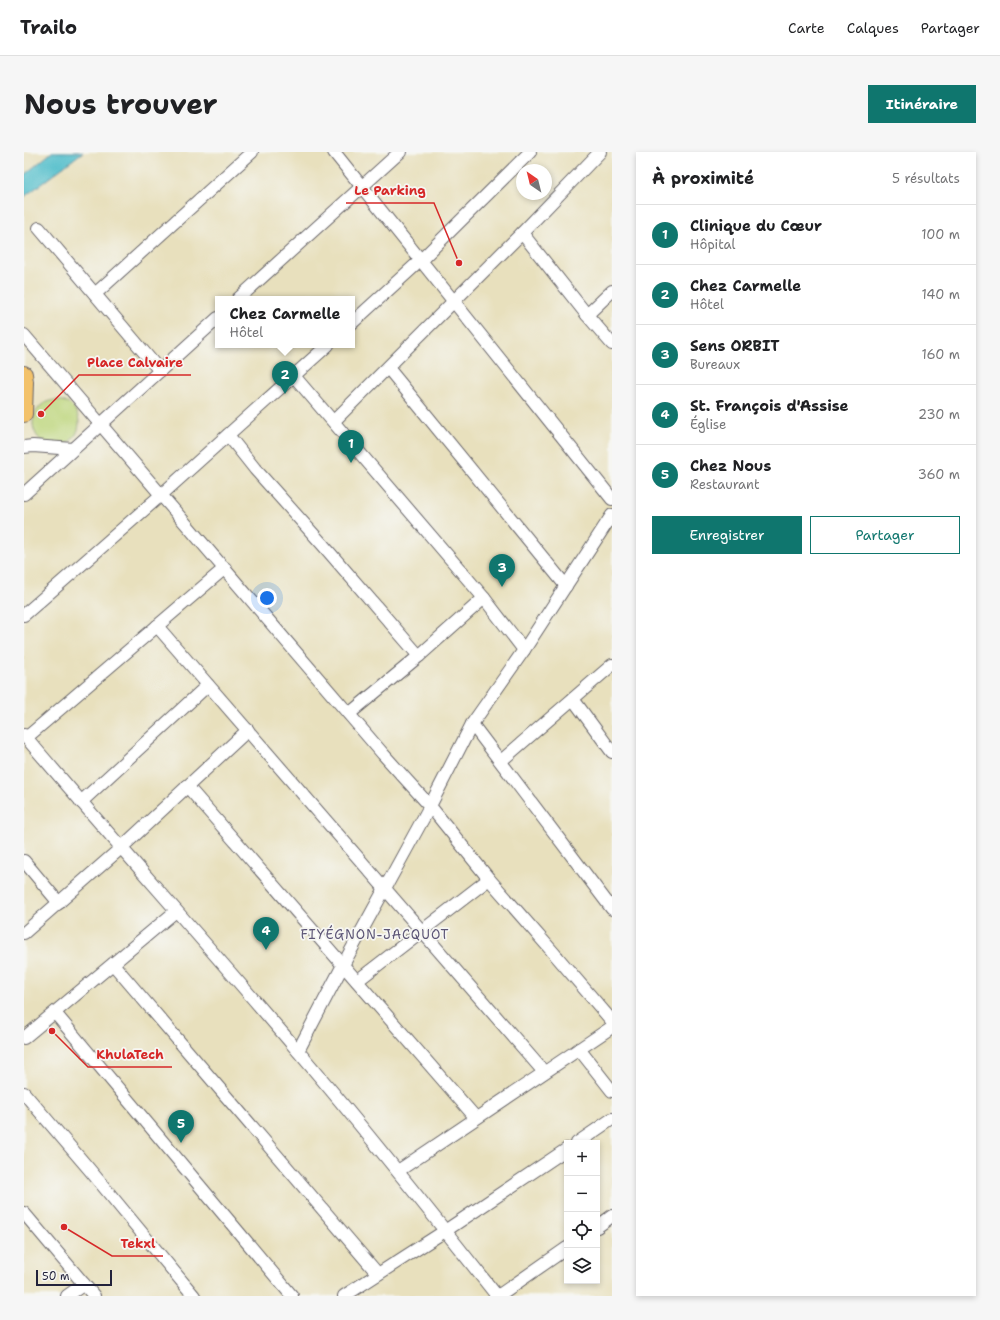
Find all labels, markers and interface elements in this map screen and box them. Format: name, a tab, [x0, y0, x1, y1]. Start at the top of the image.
text: Trailo	[20, 15, 77, 40]
text: Carte	[788, 19, 825, 37]
text: Calques	[847, 19, 899, 37]
text: Partager	[921, 19, 980, 37]
text: Nous trouver	[24, 85, 218, 123]
button: Itinéraire	[868, 85, 976, 123]
north arrow	[516, 164, 552, 200]
text: À proximité	[652, 167, 754, 189]
text: 5 résultats	[892, 170, 960, 187]
callout: Le Parking	[346, 178, 434, 203]
text: Le Parking	[354, 182, 426, 199]
text: Clinique du Cœur	[690, 216, 822, 236]
text: 1	[662, 226, 668, 243]
text: 100 m	[921, 226, 960, 243]
text: Hôpital	[690, 236, 736, 253]
text: Chez Carmelle	[690, 276, 801, 296]
text: 2	[660, 286, 670, 303]
text: 140 m	[921, 286, 960, 303]
popup	[215, 296, 355, 348]
text: Hôtel	[690, 296, 724, 313]
text: Chez Carmelle	[229, 304, 341, 324]
text: Hôtel	[229, 324, 263, 341]
text: Sens ORBIT	[690, 336, 780, 356]
text: 3	[660, 346, 670, 363]
text: 160 m	[922, 346, 960, 363]
callout: Place Calvaire	[79, 350, 191, 375]
text: Place Calvaire	[87, 354, 183, 371]
text: Bureaux	[690, 356, 740, 373]
pin: 2	[272, 361, 298, 394]
text: St. François d'Assise	[690, 396, 849, 416]
text: 4	[660, 406, 670, 423]
text: 230 m	[918, 406, 960, 423]
text: Église	[690, 416, 726, 433]
pin: 1	[338, 430, 364, 463]
text: Chez Nous	[690, 456, 771, 476]
text: 5	[661, 466, 669, 483]
text: 360 m	[918, 466, 960, 483]
text: Restaurant	[690, 476, 760, 493]
button: Enregistrer	[652, 516, 802, 554]
button: Partager	[810, 516, 960, 554]
pin: 3	[489, 554, 515, 587]
your location	[257, 588, 277, 608]
pin: 4	[253, 917, 279, 950]
district label: FIYÉGNON-JACQUOT	[300, 925, 450, 943]
callout: KhulaTech	[88, 1042, 172, 1067]
text: KhulaTech	[96, 1046, 164, 1063]
pin: 5	[168, 1110, 194, 1143]
map controls	[564, 1140, 600, 1284]
button: +	[564, 1140, 600, 1176]
button: −	[564, 1176, 600, 1212]
button: locate	[564, 1212, 600, 1248]
callout: Tekxl	[112, 1231, 163, 1256]
text: Tekxl	[121, 1235, 156, 1252]
button: layers	[564, 1248, 600, 1284]
scale bar	[36, 1268, 112, 1287]
text: 50 m	[42, 1269, 70, 1284]

